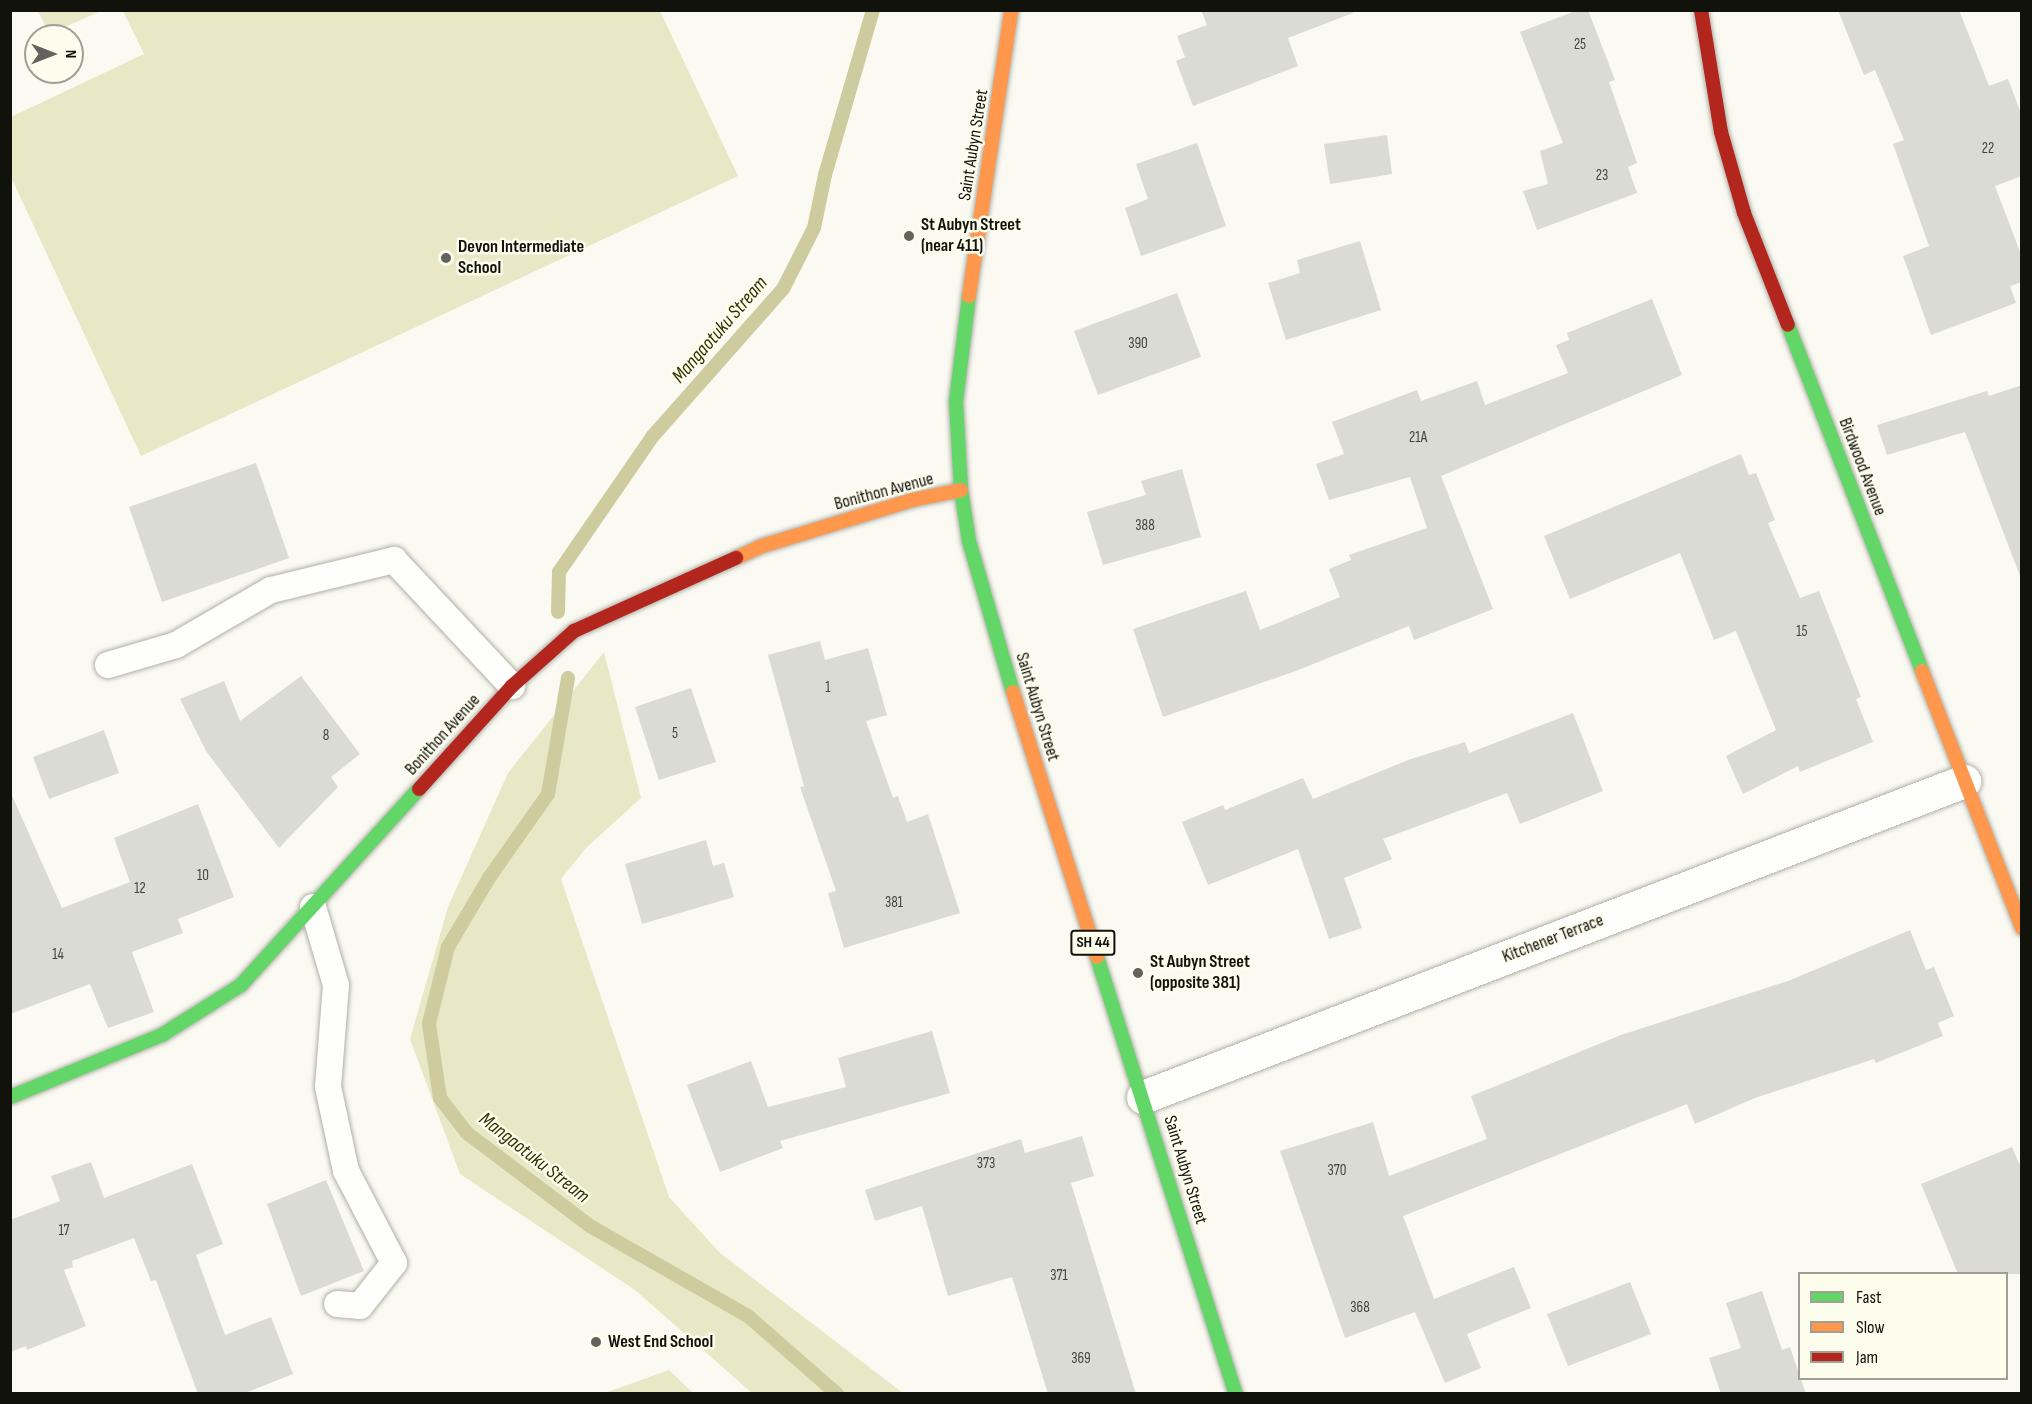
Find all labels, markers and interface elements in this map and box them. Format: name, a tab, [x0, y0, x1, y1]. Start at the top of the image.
north arrow	[24, 24, 84, 84]
house number: 25	[1574, 36, 1586, 54]
text: N	[61, 50, 80, 58]
street label: Saint Aubyn Street	[955, 88, 993, 202]
house number: 22	[1982, 140, 1994, 158]
house number: 23	[1596, 167, 1608, 185]
place label: St Aubyn Street (near 411)	[921, 215, 1021, 258]
marker: St Aubyn Street (near 411)	[902, 229, 916, 243]
place label: Devon Intermediate School	[458, 237, 584, 280]
marker: Devon Intermediate School	[439, 251, 453, 265]
water label: Mangaotuku Stream	[667, 272, 773, 388]
house number: 390	[1128, 335, 1148, 353]
street label: Birdwood Avenue	[1833, 415, 1891, 519]
house number: 21A	[1409, 429, 1427, 447]
street label: Bonithon Avenue	[832, 468, 936, 516]
house number: 388	[1135, 517, 1155, 535]
house number: 15	[1796, 623, 1808, 641]
street label: Saint Aubyn Street	[1010, 650, 1064, 764]
house number: 1	[825, 679, 831, 697]
street label: Bonithon Avenue	[401, 690, 485, 780]
house number: 5	[672, 725, 678, 743]
house number: 8	[323, 727, 329, 745]
house number: 10	[197, 867, 209, 885]
house number: 12	[134, 880, 146, 898]
house number: 381	[885, 894, 903, 912]
street label: Kitchener Terrace	[1499, 910, 1607, 968]
road number: SH 44	[1069, 930, 1117, 956]
house number: 14	[52, 946, 64, 964]
place label: St Aubyn Street (opposite 381)	[1150, 952, 1250, 994]
marker: St Aubyn Street (opposite 381)	[1131, 966, 1145, 980]
water label: Mangaotuku Stream	[474, 1107, 594, 1209]
street label: Saint Aubyn Street	[1158, 1113, 1212, 1227]
house number: 373	[977, 1155, 995, 1173]
house number: 370	[1328, 1162, 1346, 1180]
house number: 17	[58, 1222, 70, 1240]
house number: 371	[1050, 1267, 1068, 1285]
legend	[1798, 1272, 2008, 1380]
text: Fast	[1856, 1287, 1881, 1308]
house number: 368	[1350, 1299, 1370, 1317]
text: Slow	[1856, 1317, 1885, 1338]
place label: West End School	[608, 1331, 713, 1353]
marker: West End School	[589, 1335, 603, 1349]
text: Jam	[1856, 1347, 1878, 1368]
house number: 369	[1071, 1350, 1091, 1368]

